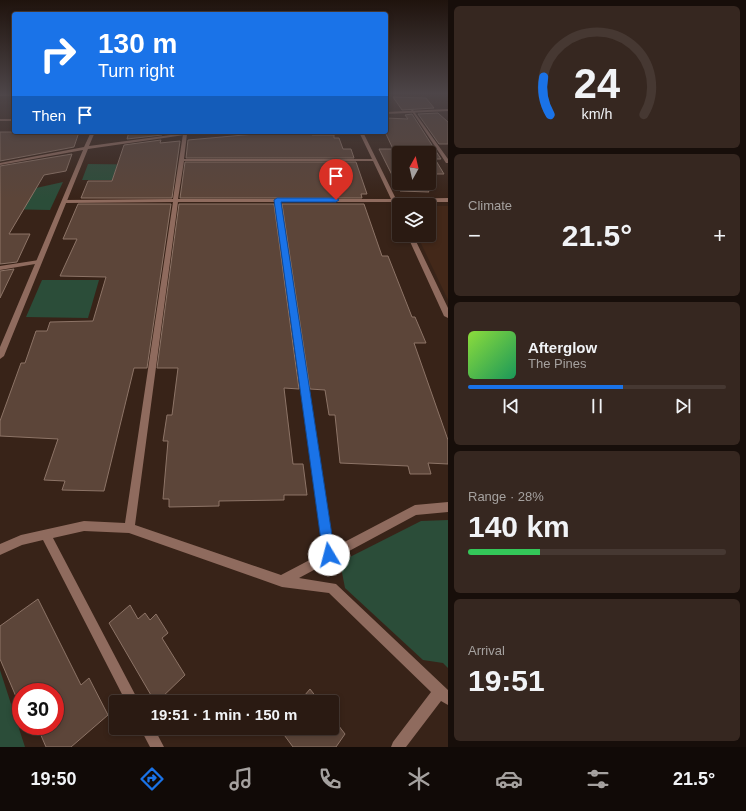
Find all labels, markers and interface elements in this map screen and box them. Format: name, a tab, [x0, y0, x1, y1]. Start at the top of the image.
icon: right	[32, 28, 84, 80]
text: 130 m	[98, 28, 177, 59]
text: 24	[574, 60, 620, 107]
text: Turn right	[98, 61, 174, 81]
icon: arrive	[74, 104, 96, 126]
text: km/h	[582, 106, 613, 122]
text: Then	[32, 107, 66, 124]
north arrow	[392, 146, 436, 190]
map controls	[392, 146, 436, 242]
pin	[319, 159, 353, 200]
icon: arrive	[325, 165, 347, 187]
button: layers	[392, 198, 436, 242]
text: Climate	[468, 198, 512, 213]
text: 21.5°	[562, 219, 632, 252]
text: −	[468, 223, 481, 248]
text: +	[713, 223, 726, 248]
text: Afterglow	[528, 339, 597, 356]
text: The Pines	[528, 356, 587, 371]
icon: previous	[500, 395, 522, 417]
icon: pause	[586, 395, 608, 417]
icon: next	[672, 395, 694, 417]
text: Range · 28%	[468, 489, 544, 504]
text: 140 km	[468, 510, 570, 543]
position arrow	[308, 534, 350, 576]
text: Arrival	[468, 643, 505, 658]
text: 19:51	[468, 664, 545, 697]
speed limit sign: 30	[12, 683, 64, 735]
text: 19:51 · 1 min · 150 m	[151, 706, 297, 723]
icon: directions	[138, 765, 166, 793]
icon: music	[227, 765, 255, 793]
icon: phone	[316, 765, 344, 793]
icon: climate	[405, 765, 433, 793]
icon: car	[495, 765, 523, 793]
icon: filters	[584, 765, 612, 793]
text: 19:50	[31, 769, 77, 789]
text: 21.5°	[673, 769, 715, 789]

